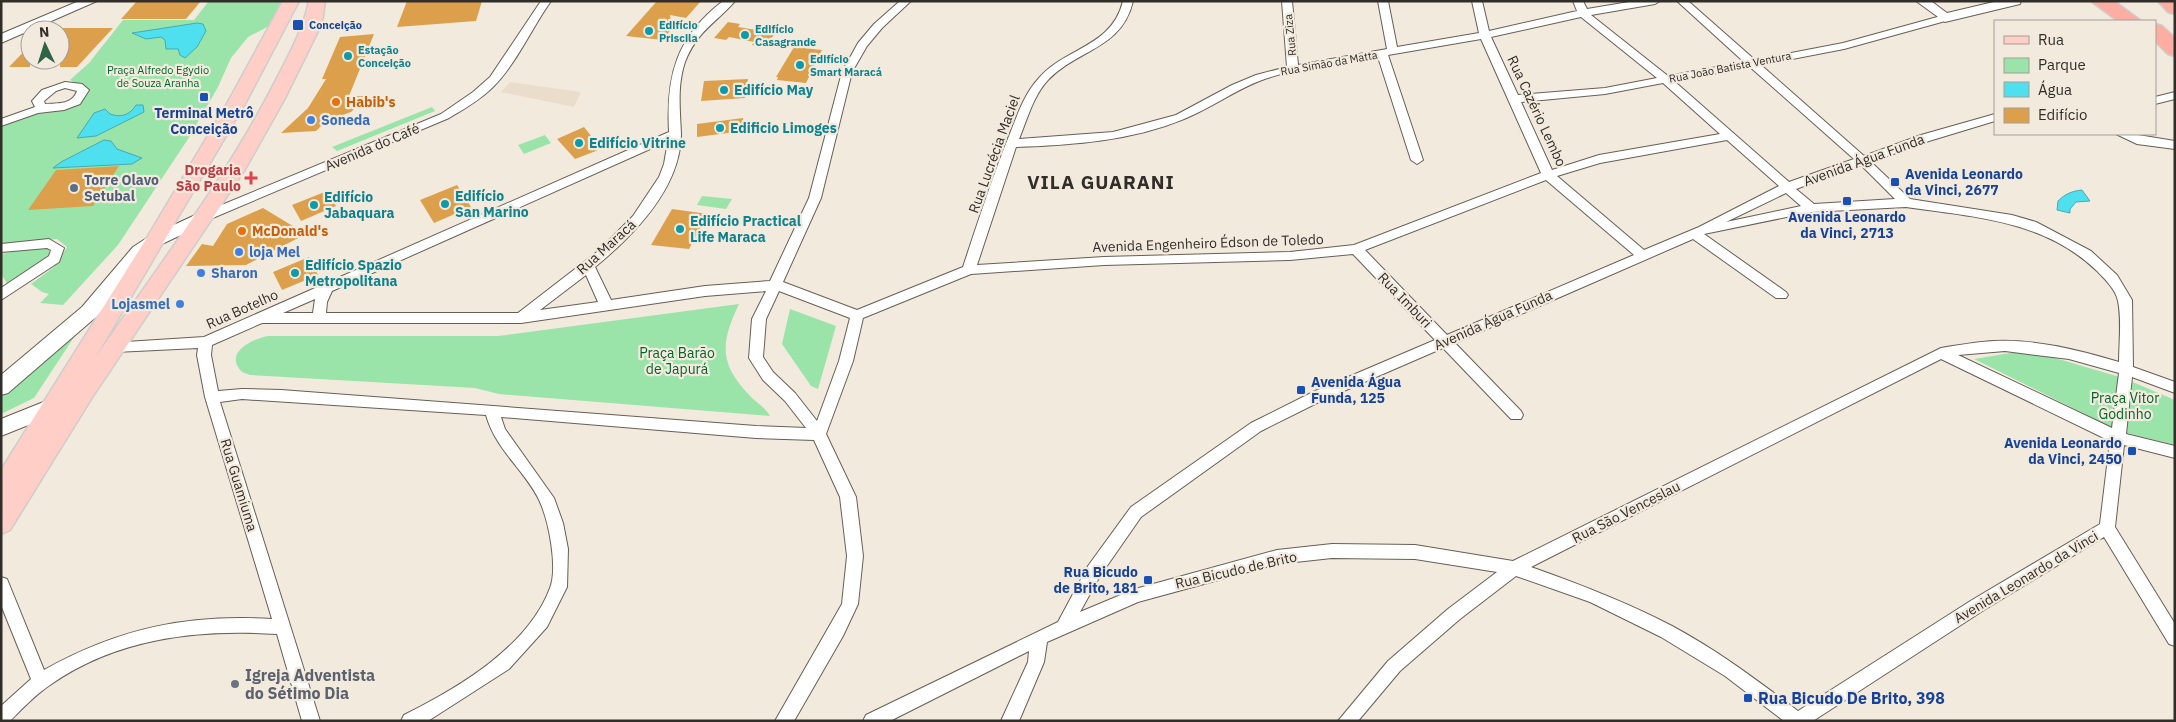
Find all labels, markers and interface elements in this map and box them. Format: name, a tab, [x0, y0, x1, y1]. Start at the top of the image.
street label: Rua Ziza	[1281, 13, 1299, 57]
marker: Conceição	[291, 18, 305, 32]
place label: Conceição	[309, 18, 362, 32]
place label: Edifício Priscila	[659, 18, 698, 45]
north arrow	[20, 20, 70, 70]
legend	[1994, 20, 2156, 135]
place label: Edifício Casagrande	[755, 22, 816, 49]
text: N	[38, 23, 50, 41]
marker: Edifício Priscila	[643, 25, 655, 37]
marker: Edifício Casagrande	[739, 29, 751, 41]
text: Rua	[2038, 30, 2064, 49]
place label: Estação Conceição	[358, 43, 411, 70]
street label: Rua Simão da Matta	[1279, 48, 1379, 78]
street label: Rua João Batista Ventura	[1668, 48, 1792, 86]
marker: Estação Conceição	[342, 50, 354, 62]
place label: Edifício Smart Maracá	[810, 52, 882, 79]
street label: Rua Cazério Lembo	[1503, 53, 1571, 170]
text: Parque	[2038, 55, 2086, 74]
marker: Edifício Smart Maracá	[794, 59, 806, 71]
park label: Praça Alfredo Egydio de Souza Aranha	[107, 63, 209, 90]
text: Água	[2038, 80, 2072, 99]
place label: Edifício May	[734, 81, 814, 99]
marker: Edifício May	[718, 84, 730, 96]
marker: Terminal Metrô Conceição	[198, 91, 210, 103]
street label: Rua Lucrécia Maciel	[964, 92, 1024, 216]
place label: Habib's	[346, 93, 396, 111]
marker: Habib's	[330, 96, 342, 108]
place label: Terminal Metrô Conceição	[154, 104, 254, 138]
text: Edifício	[2038, 105, 2087, 124]
place label: Soneda	[321, 111, 370, 129]
marker: Soneda	[305, 114, 317, 126]
street label: Avenida do Café	[322, 119, 422, 175]
place label: Edificio Limoges	[730, 119, 837, 137]
marker: Edificio Limoges	[714, 122, 726, 134]
street label: Avenida Água Funda	[1801, 129, 1927, 190]
place label: Edifício Vitrine	[589, 134, 686, 152]
marker: Edifício Vitrine	[573, 137, 585, 149]
place label: Drogaria São Paulo	[176, 161, 241, 195]
place label: Avenida Leonardo da Vinci, 2677	[1905, 165, 2023, 199]
district label: VILA GUARANI	[1027, 170, 1175, 194]
place label: Torre Olavo Setubal	[84, 171, 159, 205]
marker: Drogaria São Paulo	[245, 172, 257, 184]
marker: Avenida Leonardo da Vinci, 2677	[1889, 176, 1901, 188]
marker: Torre Olavo Setubal	[68, 182, 80, 194]
place label: Edifício San Marino	[455, 187, 529, 221]
place label: Edifício Jabaquara	[324, 188, 395, 222]
marker: Avenida Leonardo da Vinci, 2713	[1841, 195, 1853, 207]
marker: Edifício San Marino	[439, 198, 451, 210]
marker: Edifício Jabaquara	[308, 199, 320, 211]
place label: Avenida Leonardo da Vinci, 2713	[1788, 208, 1906, 242]
place label: Edifício Practical Life Maraca	[690, 212, 801, 246]
street label: Rua Maracá	[573, 215, 640, 278]
place label: McDonald's	[252, 222, 328, 240]
marker: Edifício Practical Life Maraca	[674, 223, 686, 235]
marker: McDonald's	[236, 225, 248, 237]
street label: Avenida Engenheiro Édson de Toledo	[1092, 229, 1324, 256]
place label: loja Mel	[249, 243, 300, 261]
marker: loja Mel	[233, 246, 245, 258]
place label: Edifício Spazio Metropolitana	[305, 256, 402, 290]
place label: Sharon	[211, 264, 258, 282]
marker: Sharon	[195, 267, 207, 279]
marker: Edifício Spazio Metropolitana	[289, 267, 301, 279]
street label: Rua Imburi	[1374, 268, 1436, 332]
street label: Rua Botelho	[203, 285, 281, 333]
street label: Avenida Água Funda	[1431, 285, 1555, 354]
place label: Lojasmel	[111, 295, 170, 313]
marker: Lojasmel	[174, 298, 186, 310]
park label: Praça Barão de Japurá	[639, 344, 715, 378]
place label: Avenida Água Funda, 125	[1311, 372, 1401, 407]
marker: Avenida Água Funda, 125	[1295, 384, 1307, 396]
park label: Praça Vitor Godinho	[2091, 389, 2159, 423]
place label: Avenida Leonardo da Vinci, 2450	[2004, 434, 2122, 468]
street label: Rua Guamiuma	[216, 436, 262, 534]
marker: Avenida Leonardo da Vinci, 2450	[2126, 445, 2138, 457]
street label: Rua São Venceslau	[1569, 477, 1683, 547]
street label: Avenida Leonardo da Vinci	[1951, 527, 2101, 627]
street label: Rua Bicudo de Brito	[1173, 547, 1299, 593]
place label: Rua Bicudo de Brito, 181	[1053, 563, 1139, 597]
marker: Rua Bicudo de Brito, 181	[1142, 574, 1154, 586]
place label: Igreja Adventista do Sétimo Dia	[245, 665, 375, 703]
marker: Igreja Adventista do Sétimo Dia	[229, 678, 241, 690]
place label: Rua Bicudo De Brito, 398	[1758, 688, 1945, 708]
marker: Rua Bicudo De Brito, 398	[1742, 692, 1754, 704]

